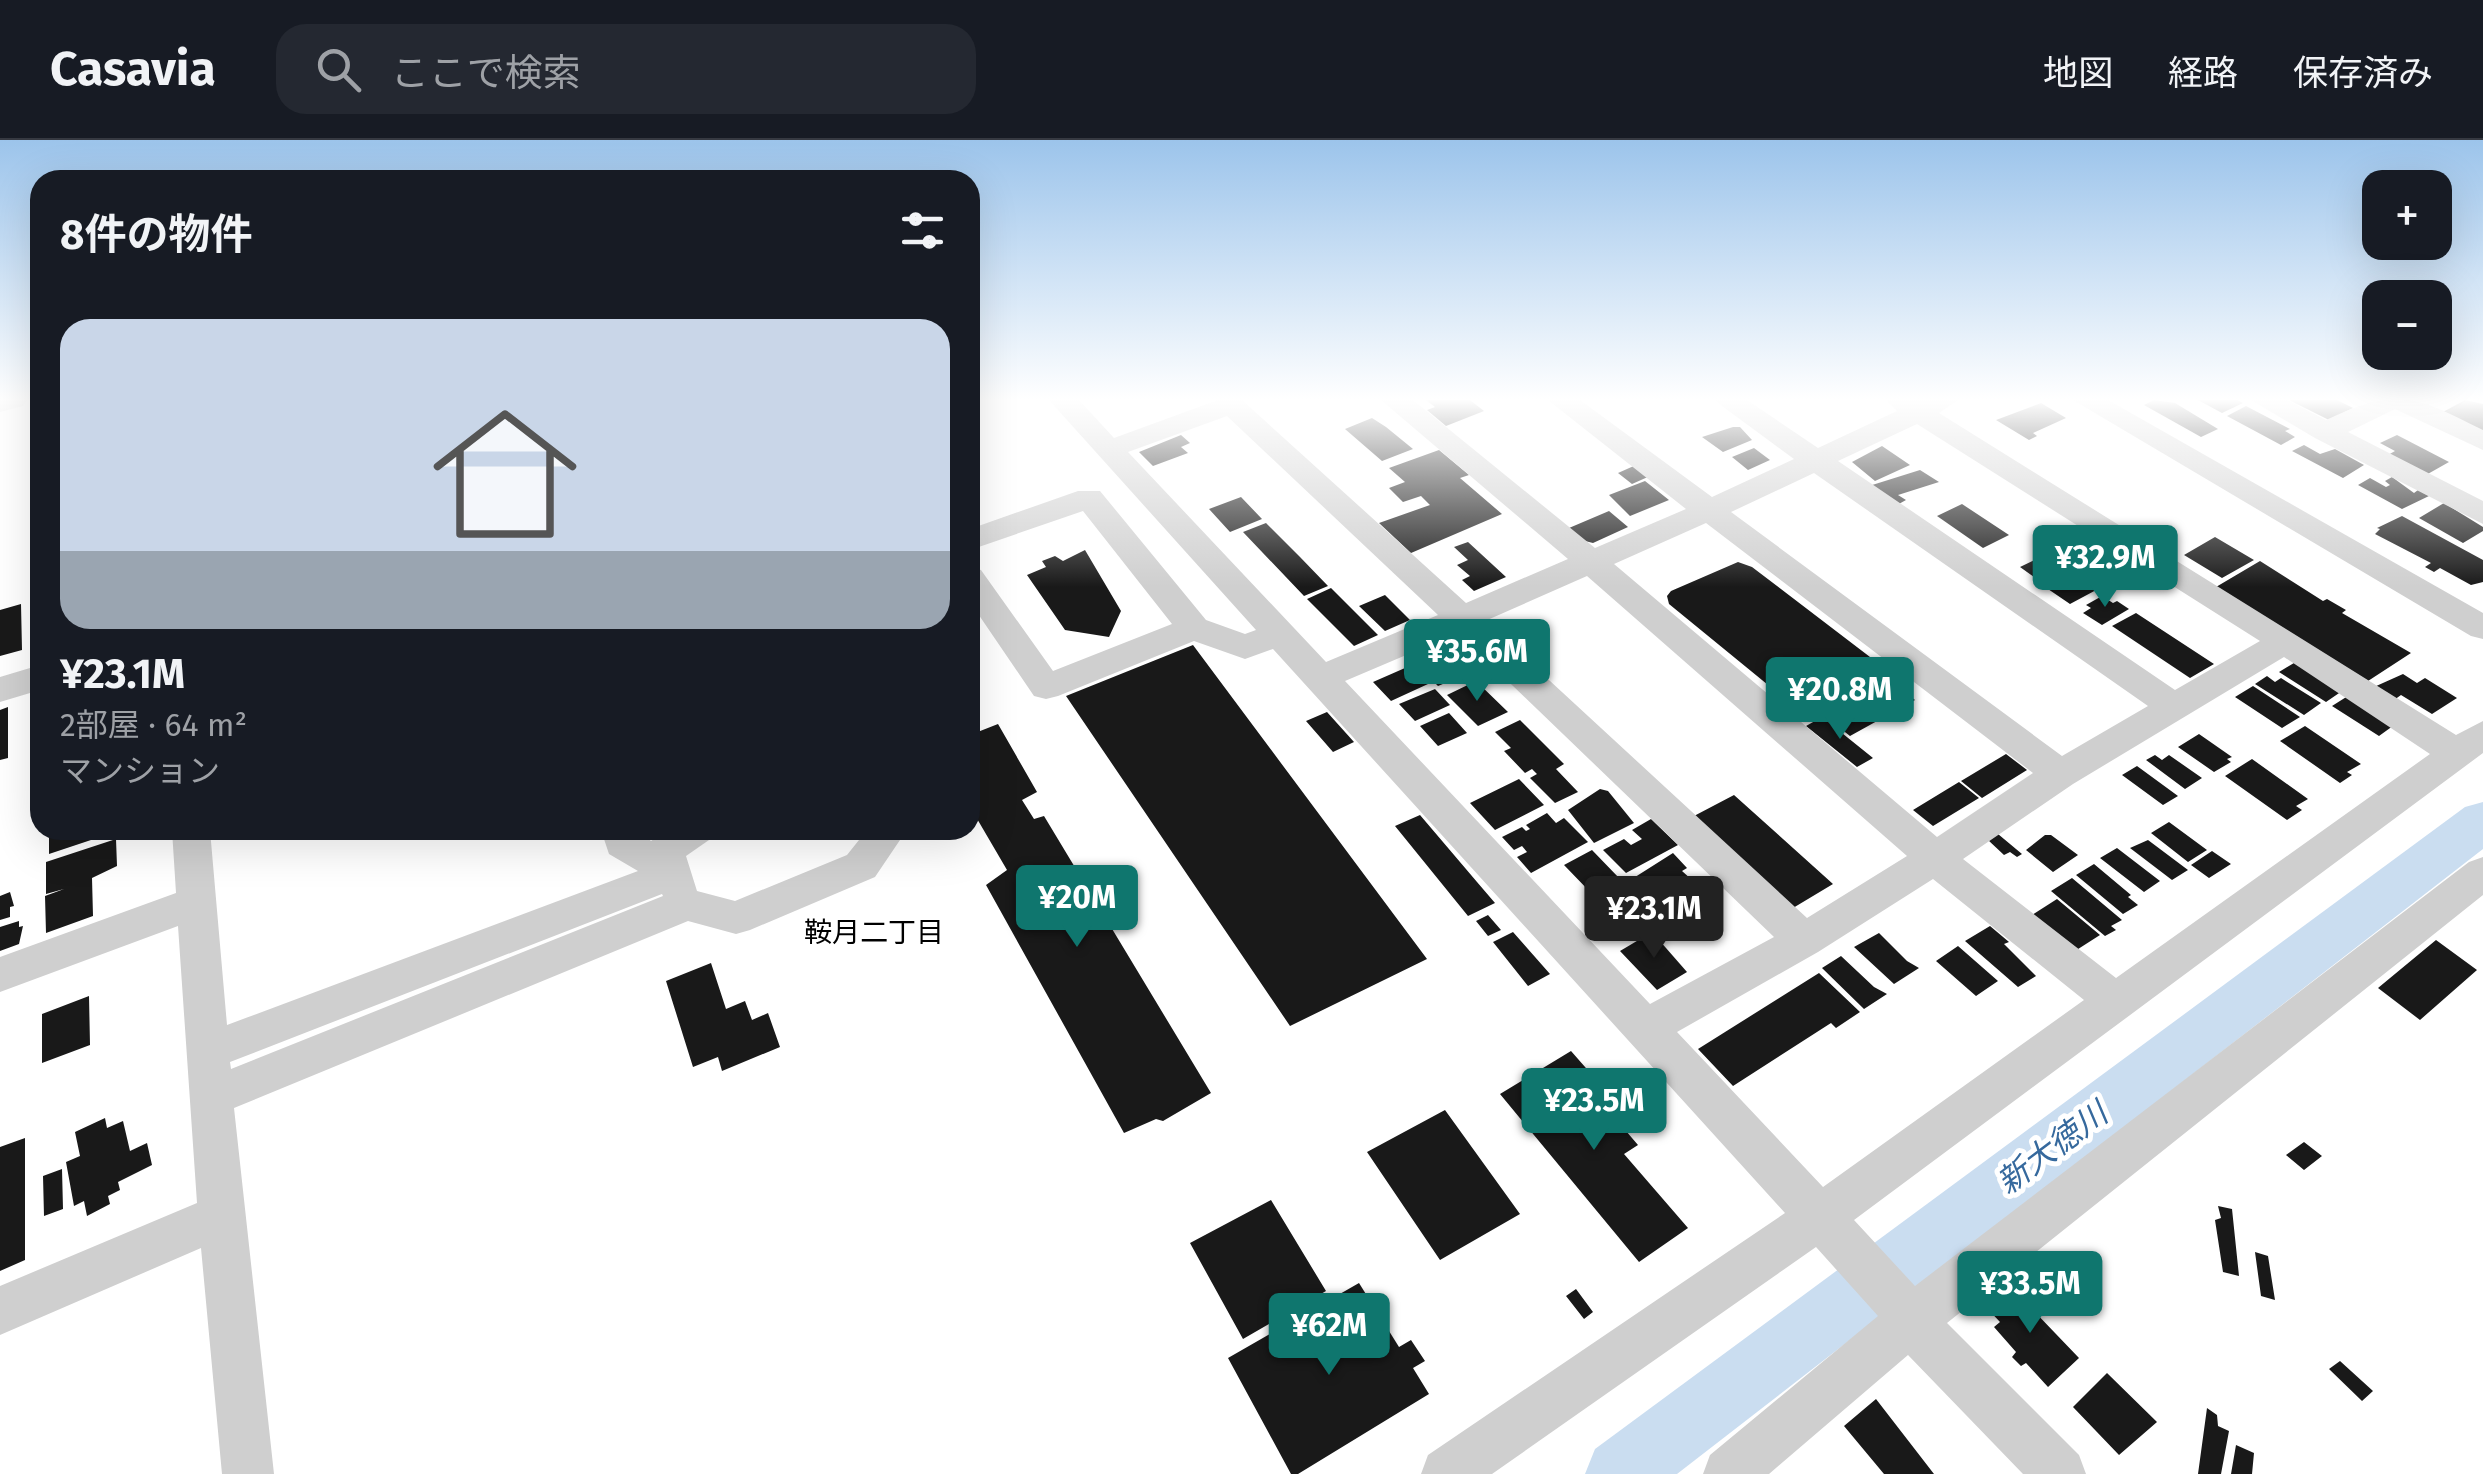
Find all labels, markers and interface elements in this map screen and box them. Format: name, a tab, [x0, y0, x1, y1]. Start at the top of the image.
search box	[276, 24, 976, 114]
text: Casavia	[50, 40, 216, 98]
icon: search	[311, 42, 366, 97]
text: ここで検索	[391, 50, 581, 96]
text: 地図	[2043, 52, 2113, 94]
text: 経路	[2168, 52, 2238, 94]
text: 保存済み	[2293, 52, 2433, 94]
map controls	[2362, 170, 2452, 370]
button: +	[2362, 170, 2452, 260]
icon: filters	[895, 203, 950, 258]
text: 8件の物件	[60, 210, 252, 260]
button: −	[2362, 280, 2452, 370]
icon: home	[415, 384, 595, 564]
pin: ¥32.9M	[2024, 525, 2186, 610]
text: ¥32.9M	[2055, 538, 2155, 576]
pin: ¥35.6M	[1396, 619, 1558, 704]
text: ¥35.6M	[1426, 632, 1528, 670]
text: ¥23.1M	[60, 649, 185, 699]
pin: ¥20.8M	[1759, 657, 1921, 742]
text: ¥20.8M	[1788, 670, 1892, 708]
text: 2部屋 · 64 m²	[60, 706, 247, 744]
text: マンション	[60, 752, 220, 790]
pin: ¥20M	[1018, 865, 1136, 950]
pin: ¥23.1M	[1573, 876, 1735, 961]
text: ¥20M	[1038, 878, 1116, 916]
text: ¥23.1M	[1606, 889, 1702, 927]
district label: 鞍月二丁目	[804, 916, 944, 949]
pin: ¥23.5M	[1513, 1068, 1675, 1153]
text: ¥23.5M	[1543, 1081, 1645, 1119]
water label: 新大徳川	[1989, 1093, 2117, 1202]
pin: ¥33.5M	[1949, 1251, 2111, 1336]
text: ¥33.5M	[1979, 1264, 2081, 1302]
pin: ¥62M	[1270, 1293, 1388, 1378]
text: ¥62M	[1291, 1306, 1367, 1344]

